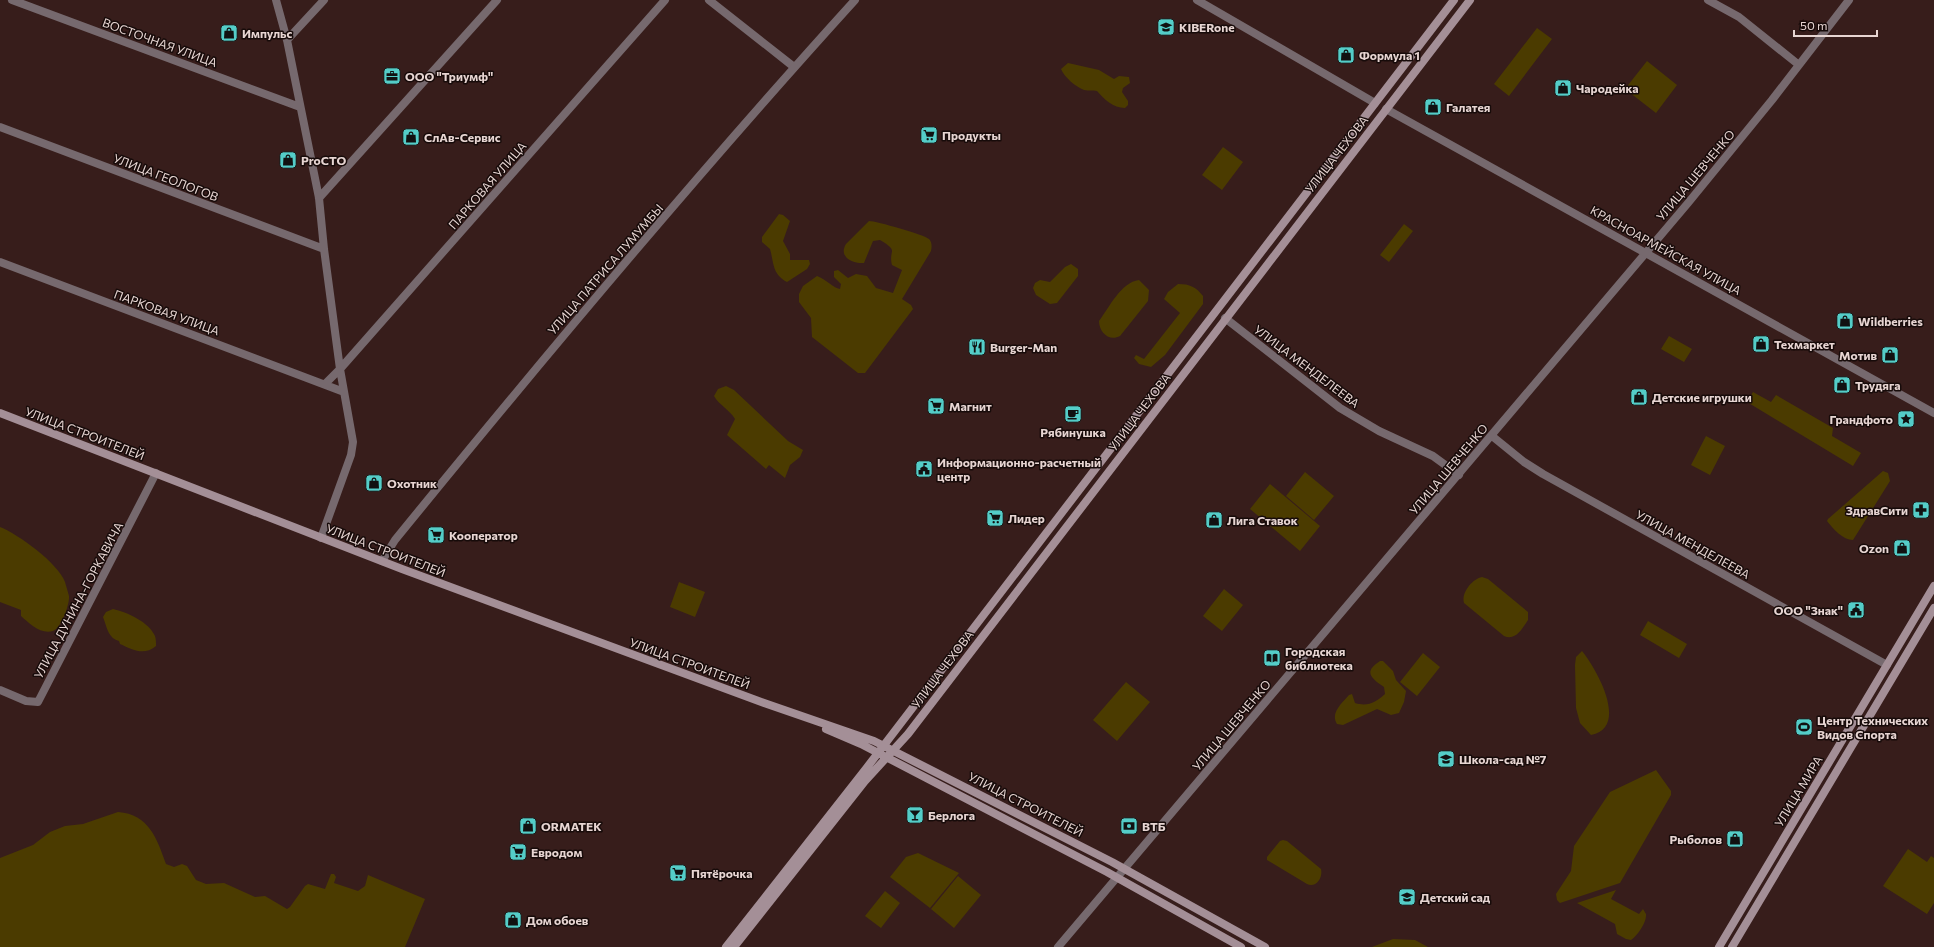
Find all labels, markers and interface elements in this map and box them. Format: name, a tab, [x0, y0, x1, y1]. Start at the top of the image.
scale bar	[1794, 12, 1877, 38]
street label: ВОСТОЧНАЯ УЛИЦА	[101, 15, 219, 69]
school or university icon: KIBERone	[1156, 17, 1176, 37]
text: 50 m	[1800, 18, 1828, 32]
place label: KIBERone	[1179, 20, 1235, 34]
shop icon: Импульс	[219, 23, 239, 43]
place label: Импульс	[242, 26, 293, 40]
shop icon: Формула 1	[1336, 45, 1356, 65]
place label: Формула 1	[1359, 48, 1420, 62]
office icon: ООО "Триумф"	[382, 66, 402, 86]
place label: ООО "Триумф"	[405, 69, 493, 83]
shop icon: Чародейка	[1553, 78, 1573, 98]
place label: Чародейка	[1576, 81, 1639, 95]
shop icon: Галатея	[1423, 97, 1443, 117]
place label: Галатея	[1446, 100, 1490, 114]
street label: УЛИЦА ЧЕХОВА	[1302, 113, 1370, 195]
supermarket icon: Продукты	[919, 125, 939, 145]
shop icon: СлАв-Сервис	[401, 127, 421, 147]
street label: УЛИЦА ШЕВЧЕНКО	[1653, 127, 1737, 223]
place label: Продукты	[942, 128, 1001, 142]
place label: СлАв-Сервис	[424, 130, 501, 144]
street label: ПАРКОВАЯ УЛИЦА	[445, 138, 529, 232]
shop icon: ProСТО	[278, 150, 298, 170]
street label: УЛИЦА ГЕОЛОГОВ	[112, 151, 221, 204]
place label: ProСТО	[301, 153, 346, 167]
street label: УЛИЦА ПАТРИСА ЛУМУМБЫ	[544, 201, 666, 337]
street label: КРАСНОАРМЕЙСКАЯ УЛИЦА	[1588, 203, 1744, 297]
street label: ПАРКОВАЯ УЛИЦА	[112, 286, 222, 338]
shop icon: Wildberries	[1835, 311, 1855, 331]
place label: Wildberries	[1858, 314, 1923, 328]
street label: УЛИЦА МЕНДЕЛЕЕВА	[1252, 322, 1362, 410]
shop icon: Техмаркет	[1751, 334, 1771, 354]
restaurant icon: Burger-Man	[967, 337, 987, 357]
place label: Техмаркет	[1774, 337, 1835, 351]
place label: Burger-Man	[990, 340, 1057, 354]
shop icon: Мотив	[1880, 345, 1900, 365]
place label: Мотив	[1839, 348, 1877, 362]
street label: УЛИЦА ЧЕХОВА	[1105, 370, 1173, 454]
shop icon: Трудяга	[1832, 375, 1852, 395]
place label: Трудяга	[1855, 378, 1901, 392]
shop icon: Детские игрушки	[1629, 387, 1649, 407]
place label: Детские игрушки	[1652, 390, 1752, 404]
supermarket icon: Магнит	[926, 396, 946, 416]
place label: Магнит	[949, 399, 992, 413]
street label: УЛИЦА СТРОИТЕЛЕЙ	[23, 404, 147, 462]
cafe icon: Рябинушка	[1063, 404, 1083, 424]
place icon: Грандфото	[1896, 409, 1916, 429]
place label: Грандфото	[1829, 412, 1893, 426]
street label: УЛИЦА ШЕВЧЕНКО	[1406, 421, 1490, 517]
place label: Рябинушка	[1040, 425, 1106, 439]
place label: Информационно-расчетный центр	[937, 455, 1101, 483]
public building icon: Информационно-расчетный центр	[914, 459, 934, 479]
shop icon: Охотник	[364, 473, 384, 493]
place label: Охотник	[387, 476, 437, 490]
pharmacy icon: ЗдравСити	[1911, 500, 1931, 520]
place label: ЗдравСити	[1846, 503, 1908, 517]
street label: УЛИЦА МЕНДЕЛЕЕВА	[1634, 507, 1752, 581]
supermarket icon: Лидер	[985, 508, 1005, 528]
shop icon: Лига Ставок	[1204, 510, 1224, 530]
place label: Лидер	[1008, 511, 1045, 525]
place label: Лига Ставок	[1227, 513, 1298, 527]
street label: УЛИЦА ДУНИНА-ГОРКАВИЧА	[31, 519, 125, 681]
street label: УЛИЦА СТРОИТЕЛЕЙ	[324, 521, 448, 579]
supermarket icon: Кооператор	[426, 525, 446, 545]
place label: Кооператор	[449, 528, 518, 542]
shop icon: Ozon	[1892, 538, 1912, 558]
place label: Ozon	[1859, 541, 1889, 555]
public building icon: ООО "Знак"	[1846, 600, 1866, 620]
place label: ООО "Знак"	[1774, 603, 1843, 617]
street label: УЛИЦА ЧЕХОВА	[908, 627, 976, 711]
street label: УЛИЦА СТРОИТЕЛЕЙ	[628, 635, 752, 691]
place label: Городская библиотека	[1285, 644, 1353, 672]
library icon: Городская библиотека	[1262, 648, 1282, 668]
street label: УЛИЦА ШЕВЧЕНКО	[1189, 677, 1273, 773]
place label: Центр Технических Видов Спорта	[1817, 713, 1928, 741]
sports icon: Центр Технических Видов Спорта	[1794, 717, 1814, 737]
school or university icon: Школа-сад №7	[1436, 749, 1456, 769]
place label: Школа-сад №7	[1459, 752, 1547, 766]
street label: УЛИЦА МИРА	[1771, 753, 1825, 829]
street label: УЛИЦА СТРОИТЕЛЕЙ	[966, 769, 1086, 839]
bar icon: Берлога	[905, 805, 925, 825]
place label: Берлога	[928, 808, 975, 822]
shop icon: ORMATEK	[518, 816, 538, 836]
bank icon: ВТБ	[1119, 816, 1139, 836]
place label: ORMATEK	[541, 819, 602, 833]
place label: ВТБ	[1142, 819, 1166, 833]
shop icon: Рыболов	[1725, 829, 1745, 849]
place label: Рыболов	[1670, 832, 1722, 846]
supermarket icon: Евродом	[508, 842, 528, 862]
place label: Евродом	[531, 845, 582, 859]
supermarket icon: Пятёрочка	[668, 863, 688, 883]
place label: Пятёрочка	[691, 866, 753, 880]
school or university icon: Детский сад	[1397, 887, 1417, 907]
place label: Детский сад	[1420, 890, 1491, 904]
shop icon: Дом обоев	[503, 910, 523, 930]
place label: Дом обоев	[526, 913, 589, 927]

